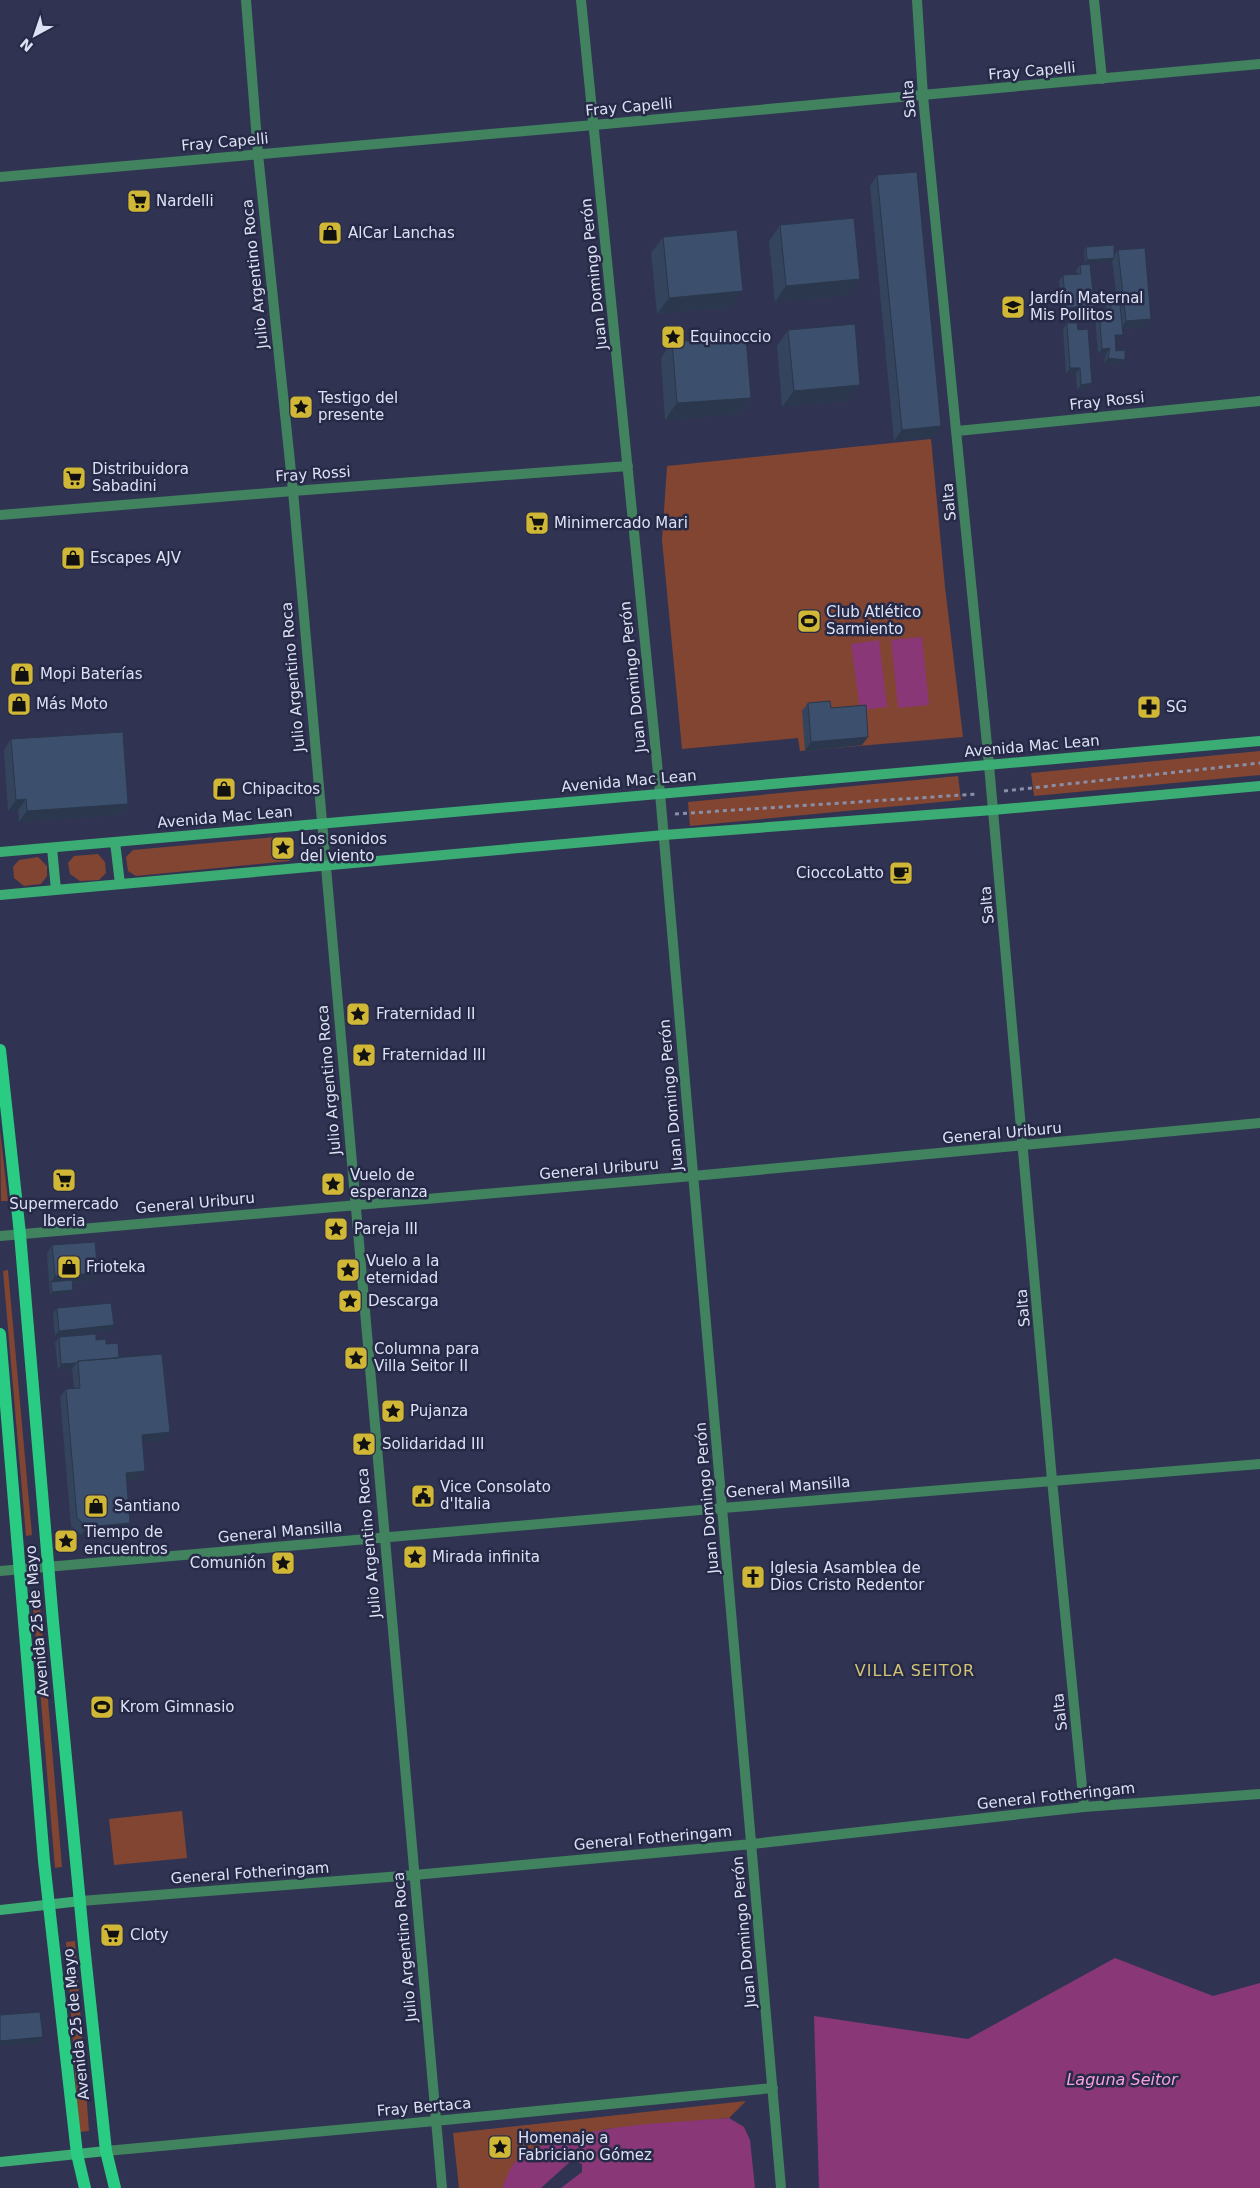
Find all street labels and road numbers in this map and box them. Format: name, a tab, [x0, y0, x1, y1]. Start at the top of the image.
street label: Fray Capelli	[988, 58, 1076, 84]
street label: Salta	[898, 79, 920, 119]
street label: Fray Capelli	[585, 94, 673, 120]
street label: Fray Capelli	[181, 129, 269, 155]
street label: Juan Domingo Perón	[577, 197, 611, 352]
street label: Julio Argentino Roca	[238, 198, 272, 351]
street label: Fray Rossi	[1069, 388, 1145, 414]
street label: Fray Rossi	[275, 462, 351, 486]
street label: Salta	[938, 482, 960, 522]
street label: Juan Domingo Perón	[616, 600, 650, 755]
street label: Julio Argentino Roca	[277, 601, 309, 754]
street label: Avenida Mac Lean	[964, 731, 1100, 761]
street label: Avenida Mac Lean	[561, 766, 697, 796]
street label: Avenida Mac Lean	[157, 802, 293, 832]
street label: Salta	[976, 885, 998, 925]
street label: Julio Argentino Roca	[313, 1004, 345, 1157]
street label: Juan Domingo Perón	[655, 1018, 687, 1173]
street label: General Uriburu	[941, 1119, 1063, 1147]
street label: General Uriburu	[538, 1155, 660, 1183]
street label: General Uriburu	[134, 1189, 256, 1217]
street label: Salta	[1012, 1288, 1034, 1328]
street label: Juan Domingo Perón	[691, 1421, 723, 1576]
street label: Julio Argentino Roca	[353, 1467, 385, 1620]
street label: General Mansilla	[725, 1473, 851, 1501]
street label: General Mansilla	[217, 1518, 343, 1546]
street label: Avenida 25 de Mayo	[21, 1544, 53, 1698]
street label: Salta	[1049, 1692, 1071, 1732]
street label: General Fotheringam	[976, 1779, 1136, 1813]
street label: General Fotheringam	[573, 1822, 733, 1854]
street label: Juan Domingo Perón	[728, 1855, 760, 2010]
street label: General Fotheringam	[170, 1858, 330, 1888]
street label: Julio Argentino Roca	[389, 1871, 421, 2024]
street label: Avenida 25 de Mayo	[59, 1947, 93, 2101]
street label: Fray Bertaca	[376, 2094, 472, 2120]

